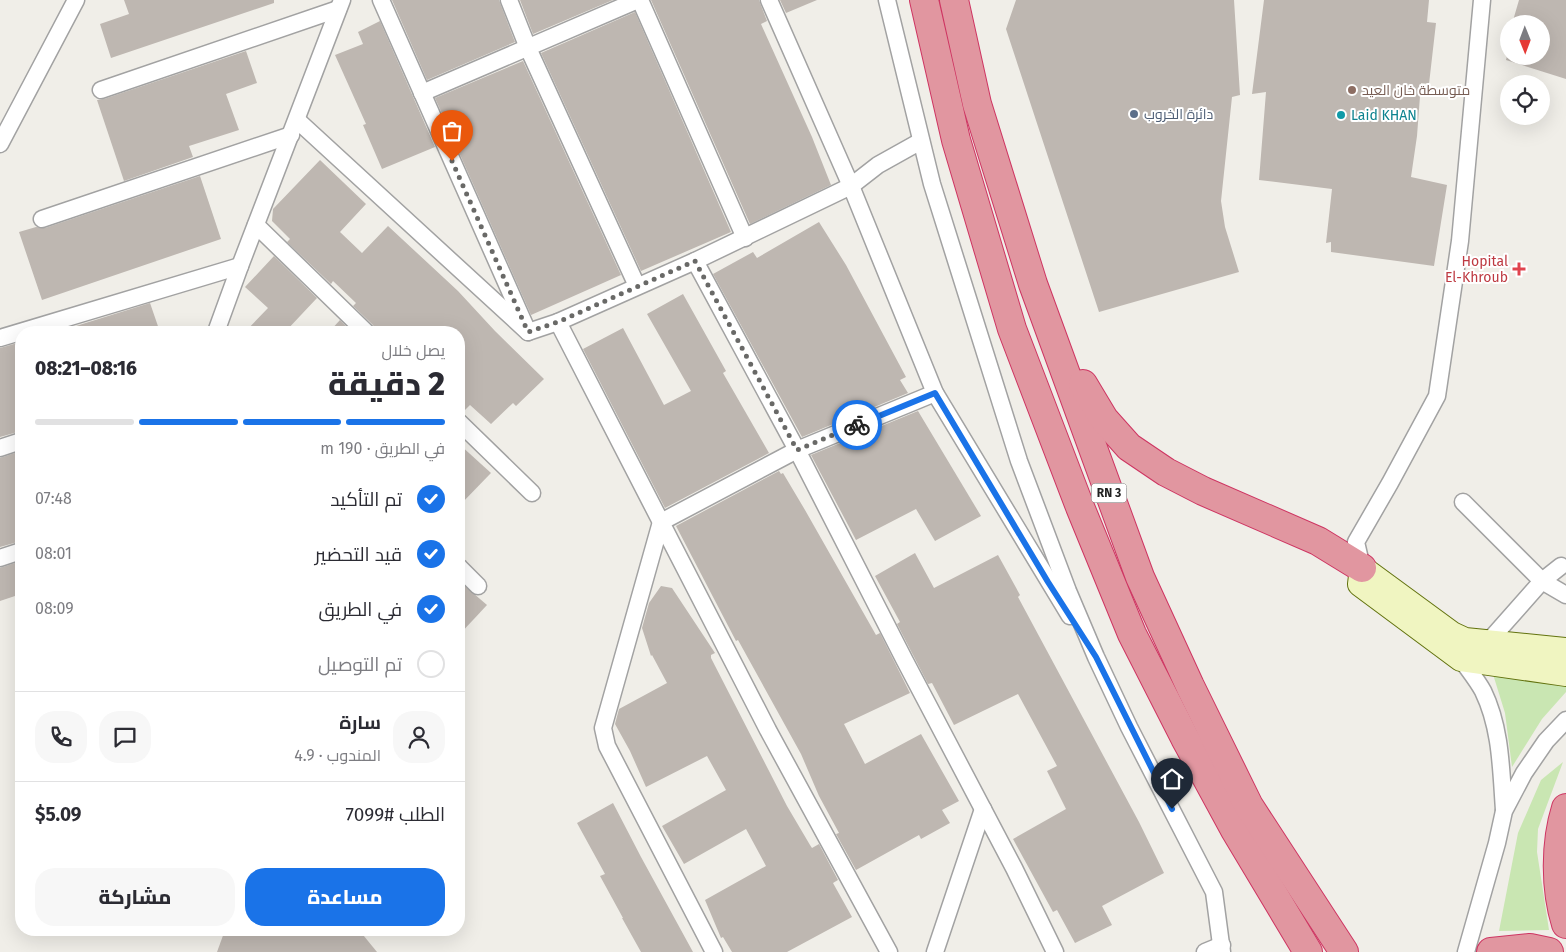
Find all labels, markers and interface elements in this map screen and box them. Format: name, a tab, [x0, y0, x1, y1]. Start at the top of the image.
north arrow	[1500, 15, 1550, 65]
map controls	[1500, 15, 1550, 125]
button: locate	[1500, 75, 1550, 125]
place label: متوسطة خان العيد	[1362, 82, 1470, 99]
marker: متوسطة خان العيد	[1346, 84, 1358, 96]
place label: دائرة الخروب	[1144, 106, 1213, 123]
place label: Laid KHAN	[1351, 107, 1417, 124]
marker: دائرة الخروب	[1128, 108, 1140, 120]
marker: Laid KHAN	[1335, 109, 1347, 121]
pin	[431, 110, 473, 161]
icon: bag	[438, 117, 466, 145]
place label: Hopital El-Khroub	[1445, 253, 1508, 286]
marker: Hopital El-Khroub	[1512, 262, 1526, 276]
text: يصل خلال	[381, 341, 445, 360]
text: 08:16–08:21	[35, 357, 137, 380]
text: 2 دقيقة	[328, 365, 445, 403]
courier	[832, 400, 882, 450]
icon: bike	[843, 411, 871, 439]
text: في الطريق · 190 m	[320, 439, 445, 458]
road number: RN 3	[1092, 483, 1126, 502]
icon: check	[417, 485, 445, 513]
text: تم التأكيد	[330, 488, 402, 511]
text: 07:48	[35, 489, 72, 508]
icon: check	[417, 540, 445, 568]
text: قيد التحضير	[315, 543, 402, 566]
text: 08:01	[35, 544, 72, 563]
icon: check	[417, 595, 445, 623]
text: في الطريق	[319, 598, 402, 621]
text: 08:09	[35, 599, 74, 618]
text: تم التوصيل	[318, 653, 402, 676]
button: phone	[35, 711, 87, 763]
button: chat	[99, 711, 151, 763]
text: سارة	[339, 711, 381, 734]
button: person	[393, 711, 445, 763]
text: المندوب · 4.9	[294, 746, 381, 765]
pin	[1151, 758, 1193, 809]
icon: home	[1158, 765, 1186, 793]
text: $5.09	[35, 803, 81, 826]
text: الطلب #7099	[346, 803, 445, 826]
button: مشاركة	[35, 868, 235, 926]
button: مساعدة	[245, 868, 445, 926]

